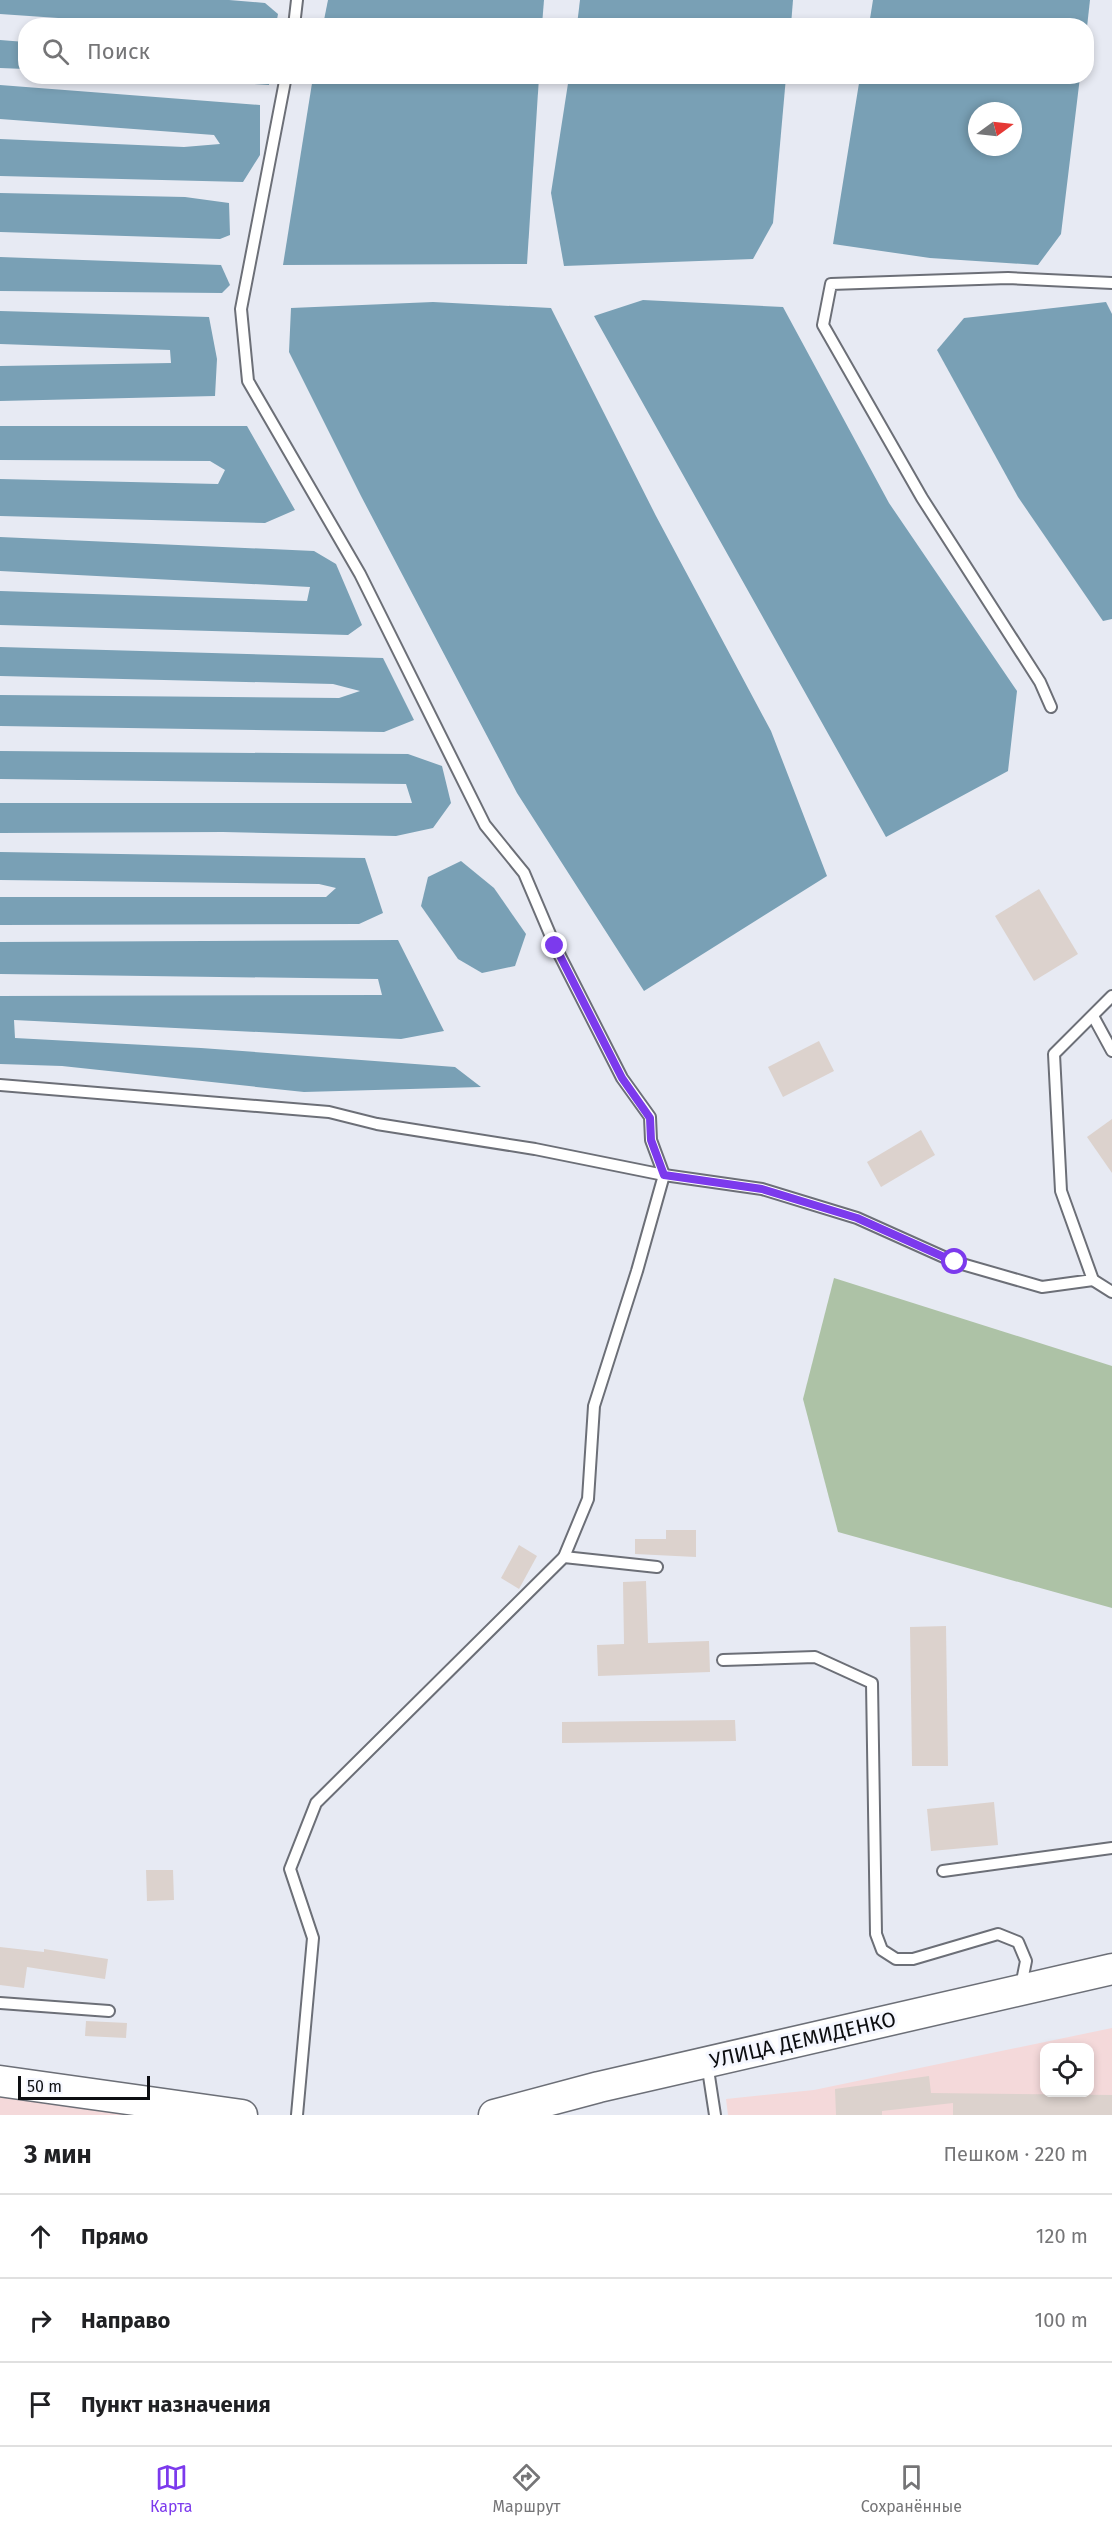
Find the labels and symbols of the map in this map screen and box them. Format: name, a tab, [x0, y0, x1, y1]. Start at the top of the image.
north arrow	[968, 102, 1022, 156]
route end	[541, 932, 567, 958]
route start	[941, 1248, 967, 1274]
street label: УЛИЦА ДЕМИДЕНКО	[707, 2006, 899, 2074]
scale bar	[18, 2073, 150, 2100]

